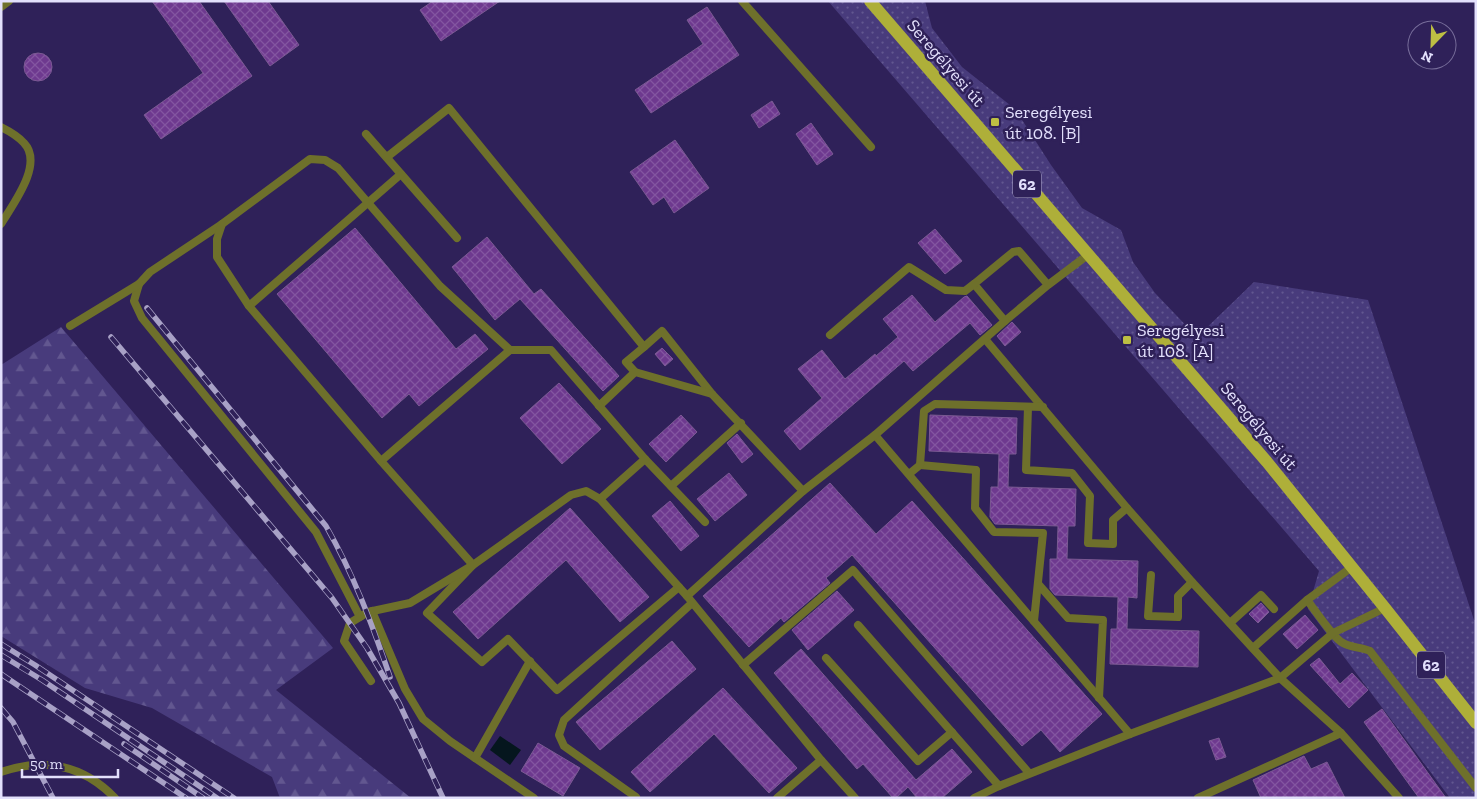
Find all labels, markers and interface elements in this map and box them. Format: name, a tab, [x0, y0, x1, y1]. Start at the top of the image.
street label: Seregélyesi út	[902, 15, 990, 111]
north arrow	[1407, 20, 1457, 70]
text: N	[1419, 46, 1435, 66]
place label: Seregélyesi út 108. [B]	[1005, 101, 1092, 144]
marker: Seregélyesi út 108. [B]	[989, 116, 1001, 128]
road number: 62	[1013, 170, 1041, 198]
place label: Seregélyesi út 108. [A]	[1137, 319, 1224, 362]
marker: Seregélyesi út 108. [A]	[1121, 334, 1133, 346]
street label: Seregélyesi út	[1216, 377, 1302, 475]
road number: 62	[1417, 652, 1445, 678]
scale bar	[22, 746, 119, 778]
text: 50 m	[30, 755, 63, 773]

